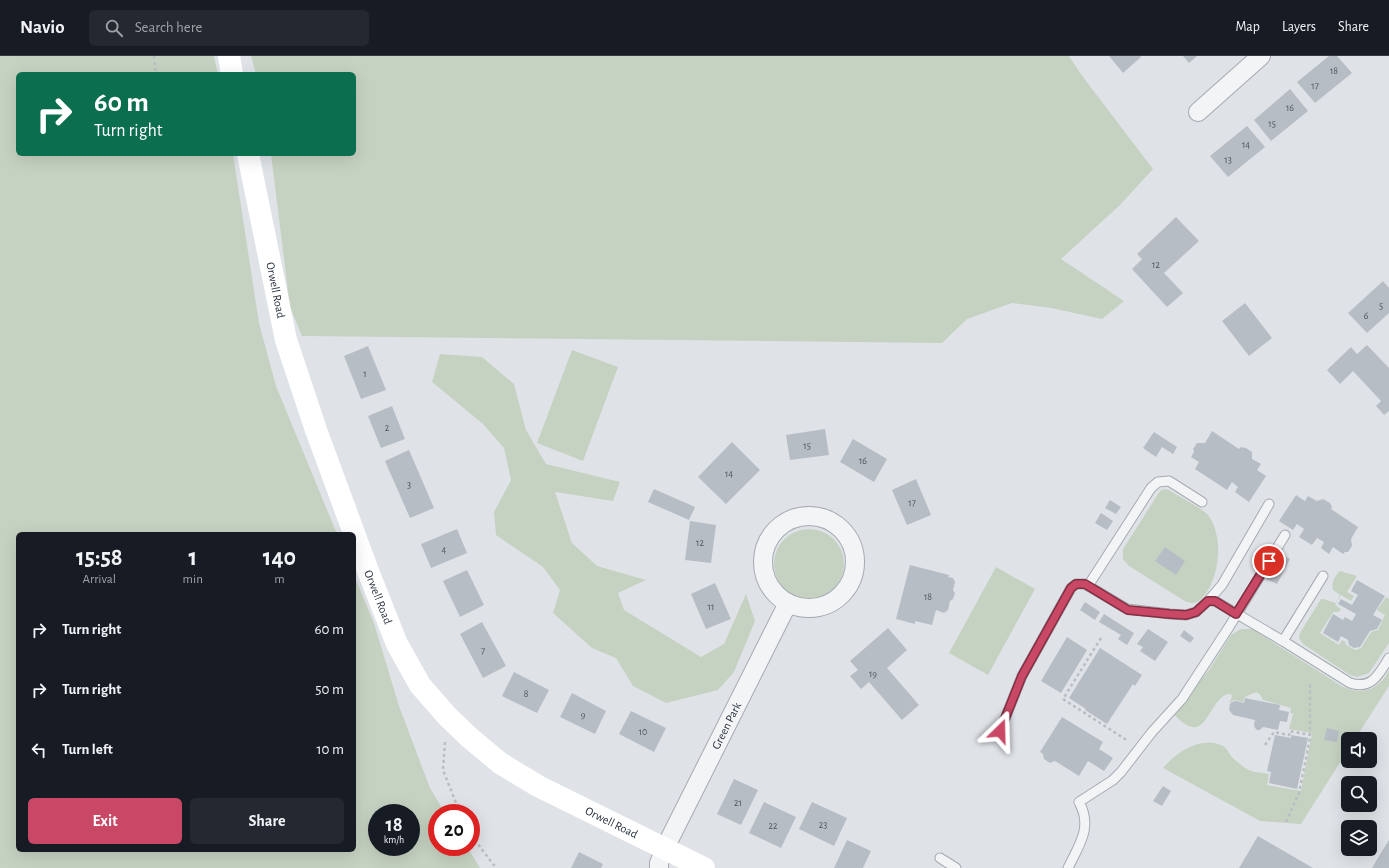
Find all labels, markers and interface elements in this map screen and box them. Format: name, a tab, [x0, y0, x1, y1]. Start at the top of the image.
search box	[89, 10, 369, 46]
icon: search	[103, 17, 125, 39]
text: Navio	[20, 18, 65, 37]
text: Search here	[135, 20, 203, 35]
text: Map	[1235, 20, 1260, 34]
text: Layers	[1282, 20, 1316, 34]
text: Share	[1338, 20, 1369, 34]
house number: 18	[1330, 66, 1338, 76]
house number: 17	[1311, 81, 1319, 91]
icon: right	[28, 88, 80, 140]
text: 60 m	[94, 89, 149, 117]
house number: 16	[1286, 103, 1294, 113]
house number: 15	[1268, 119, 1276, 129]
text: Turn right	[94, 122, 163, 140]
house number: 14	[1242, 140, 1250, 150]
house number: 13	[1224, 155, 1232, 165]
house number: 12	[1152, 260, 1160, 270]
street label: Orwell Road	[264, 261, 287, 319]
house number: 5	[1379, 301, 1383, 311]
house number: 6	[1364, 311, 1369, 321]
house number: 1	[363, 369, 367, 379]
house number: 2	[385, 423, 390, 433]
house number: 15	[803, 441, 811, 451]
house number: 16	[859, 456, 867, 466]
house number: 14	[725, 469, 733, 479]
house number: 3	[407, 480, 411, 490]
house number: 17	[908, 498, 916, 508]
house number: 12	[696, 538, 704, 548]
pin	[1252, 544, 1286, 578]
house number: 4	[442, 545, 447, 555]
text: 15:58	[76, 546, 123, 570]
text: 1	[188, 546, 197, 570]
text: 140	[263, 546, 296, 570]
icon: arrive	[1258, 550, 1280, 572]
street label: Orwell Road	[362, 568, 394, 626]
text: Arrival	[83, 573, 116, 586]
text: min	[183, 573, 203, 586]
text: m	[274, 573, 285, 586]
house number: 18	[924, 592, 932, 602]
house number: 11	[708, 602, 714, 612]
icon: right	[28, 619, 50, 641]
text: Turn right	[62, 622, 121, 637]
text: 60 m	[315, 622, 344, 637]
house number: 7	[481, 646, 485, 656]
house number: 19	[869, 669, 877, 679]
icon: right	[28, 679, 50, 701]
text: Turn right	[62, 682, 121, 697]
text: 50 m	[315, 682, 344, 697]
house number: 8	[524, 689, 529, 699]
street label: Green Park	[710, 700, 743, 751]
house number: 9	[581, 710, 586, 720]
position arrow	[979, 710, 1021, 752]
house number: 10	[639, 727, 647, 737]
map controls	[1341, 732, 1377, 856]
button: sound	[1341, 732, 1377, 768]
icon: left	[28, 739, 50, 761]
text: Turn left	[62, 742, 113, 757]
text: 10 m	[316, 742, 344, 757]
button: search	[1341, 776, 1377, 812]
button: Exit	[28, 798, 182, 844]
button: Share	[190, 798, 344, 844]
house number: 21	[734, 798, 742, 808]
speed limit sign: 20	[428, 804, 480, 856]
street label: Orwell Road	[583, 804, 640, 840]
text: 18	[385, 815, 403, 835]
house number: 23	[819, 820, 827, 830]
button: layers	[1341, 820, 1377, 856]
house number: 22	[768, 821, 778, 831]
text: km/h	[384, 835, 404, 845]

